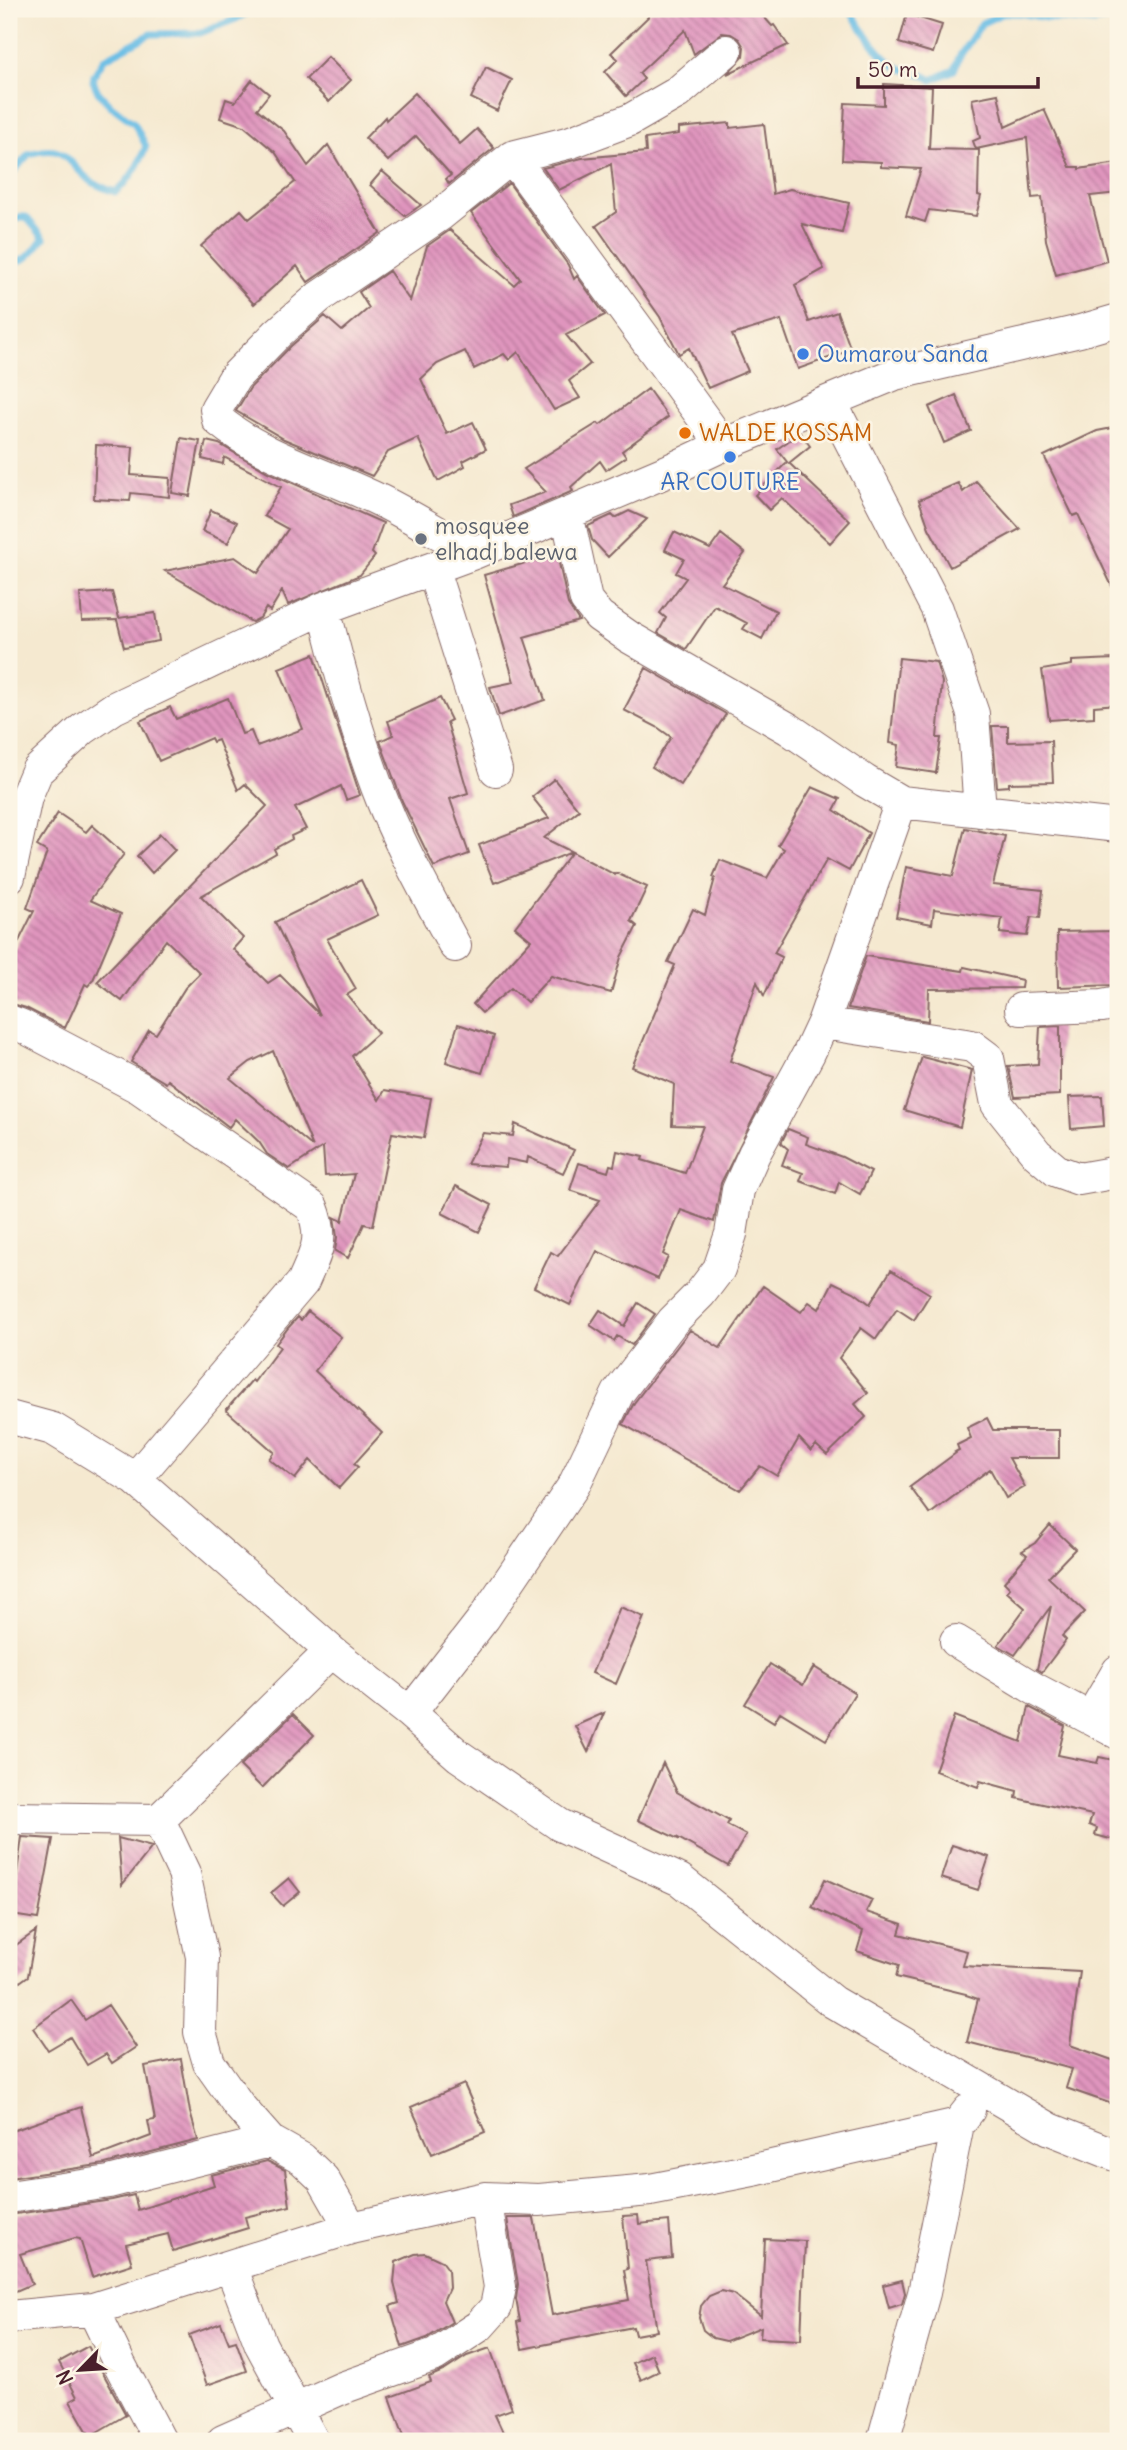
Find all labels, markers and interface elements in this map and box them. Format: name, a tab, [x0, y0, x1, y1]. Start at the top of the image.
scale bar	[858, 46, 1038, 90]
text: 50 m	[868, 56, 917, 83]
place label: Oumarou Sanda	[817, 339, 988, 368]
marker: Oumarou Sanda	[795, 346, 811, 362]
place label: WALDE KOSSAM	[699, 418, 872, 447]
marker: WALDE KOSSAM	[677, 425, 693, 441]
marker: AR COUTURE	[722, 449, 738, 465]
place label: AR COUTURE	[661, 467, 799, 496]
place label: mosquee elhadj balewa	[435, 511, 578, 566]
marker: mosquee elhadj balewa	[413, 531, 429, 547]
north arrow	[46, 2334, 116, 2404]
text: N	[51, 2366, 78, 2388]

